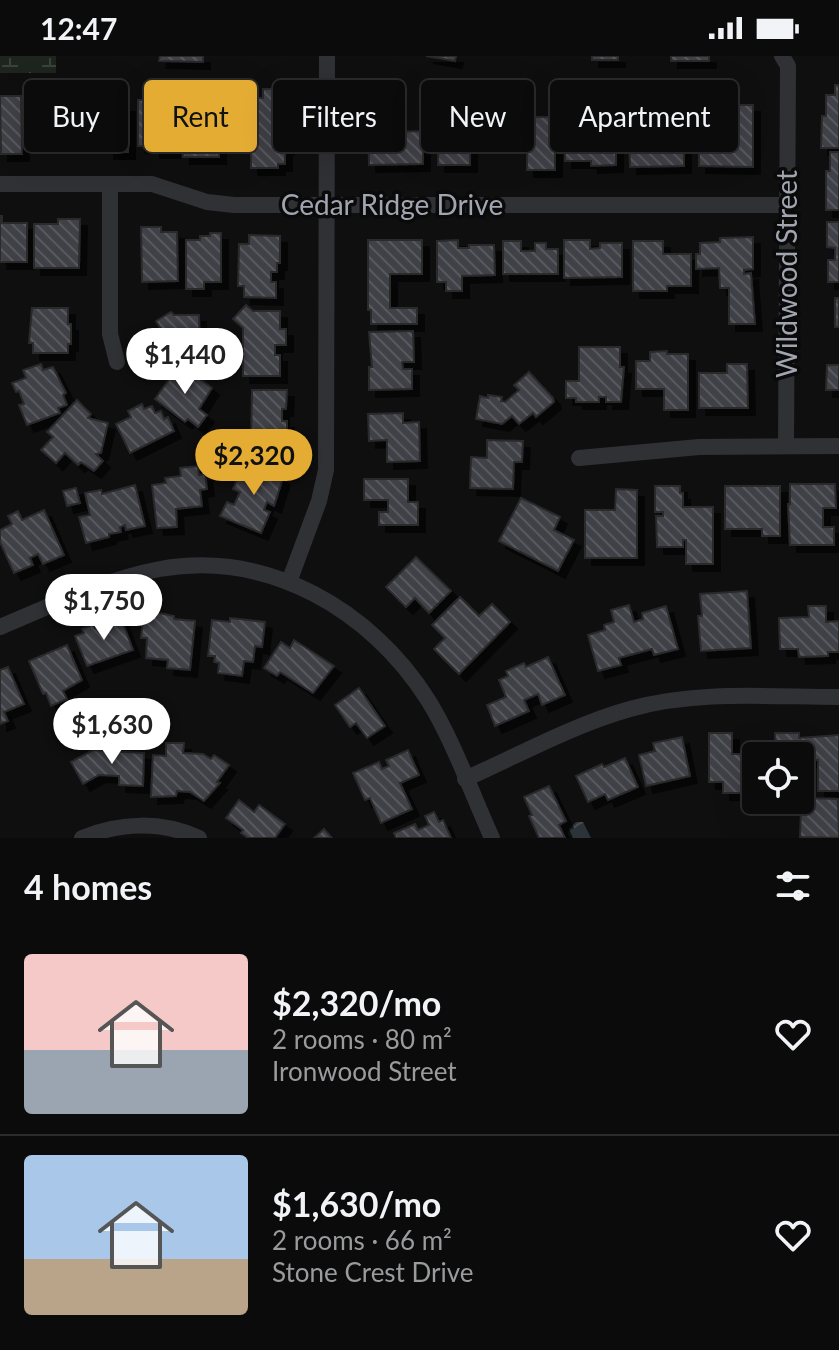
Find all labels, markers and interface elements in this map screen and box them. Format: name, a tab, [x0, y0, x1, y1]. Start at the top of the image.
text: 12:47	[40, 10, 117, 46]
chip: Buy	[24, 80, 128, 152]
chip: Rent	[144, 80, 257, 152]
chip: Filters	[273, 80, 405, 152]
chip: New	[421, 80, 534, 152]
chip: Apartment	[550, 80, 738, 152]
street label: Wildwood Street	[769, 170, 803, 378]
street label: Cedar Ridge Drive	[281, 187, 503, 221]
pin: $1,440	[120, 328, 250, 396]
text: $1,440	[144, 338, 226, 370]
pin: $2,320	[189, 429, 319, 497]
text: $2,320	[213, 439, 295, 471]
pin: $1,750	[39, 574, 169, 642]
text: $1,750	[63, 584, 145, 616]
pin: $1,630	[47, 698, 177, 766]
text: $1,630	[71, 708, 153, 740]
map controls	[742, 742, 814, 814]
button: locate	[742, 742, 814, 814]
icon: filters	[771, 864, 815, 908]
text: 4 homes	[24, 866, 152, 907]
text: $2,320/mo	[272, 982, 441, 1023]
icon: home	[88, 986, 184, 1082]
icon: heart	[771, 1012, 815, 1056]
text: 2 rooms · 80 m²	[272, 1023, 452, 1055]
text: Ironwood Street	[272, 1055, 457, 1087]
text: $1,630/mo	[272, 1183, 441, 1224]
icon: home	[88, 1187, 184, 1283]
icon: heart	[771, 1213, 815, 1257]
text: 2 rooms · 66 m²	[272, 1224, 452, 1256]
text: Stone Crest Drive	[272, 1256, 474, 1288]

